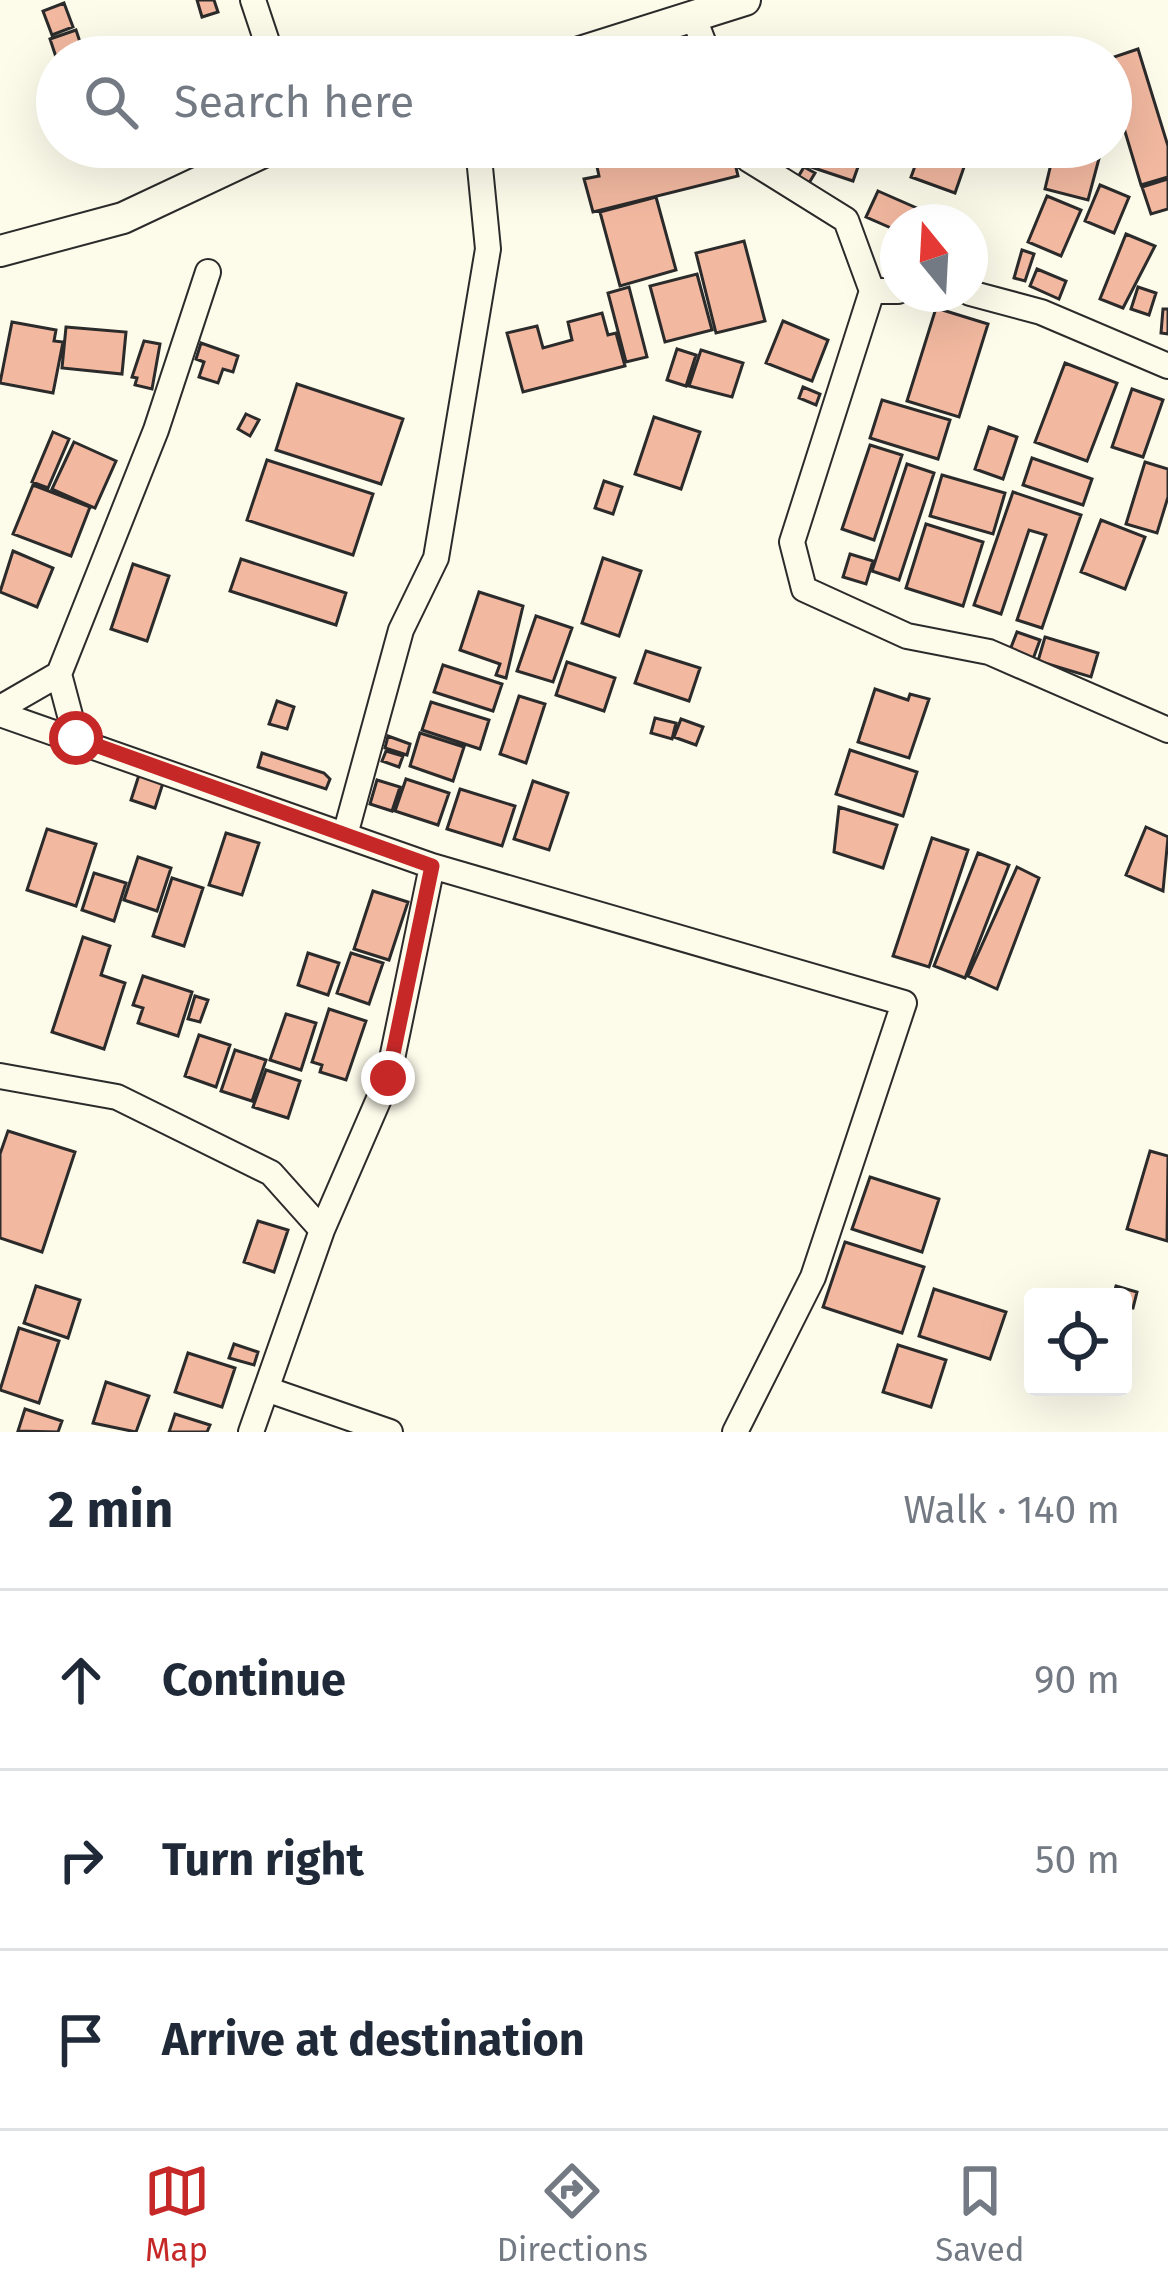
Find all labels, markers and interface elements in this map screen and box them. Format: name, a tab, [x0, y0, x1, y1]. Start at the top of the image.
search box	[36, 36, 1132, 168]
icon: search	[78, 69, 144, 135]
text: Search here	[174, 75, 414, 129]
north arrow	[880, 204, 988, 312]
route start	[49, 711, 103, 765]
route end	[361, 1051, 415, 1105]
map controls	[1024, 1288, 1132, 1396]
button: locate	[1024, 1288, 1132, 1396]
text: 2 min	[48, 1479, 173, 1541]
text: Walk · 140 m	[904, 1487, 1120, 1533]
icon: ahead	[48, 1647, 114, 1713]
text: Continue	[162, 1653, 346, 1707]
text: 90 m	[1034, 1657, 1120, 1703]
icon: right	[48, 1827, 114, 1893]
text: Turn right	[162, 1833, 364, 1887]
text: 50 m	[1035, 1837, 1120, 1883]
icon: arrive	[48, 2007, 114, 2073]
text: Arrive at destination	[162, 2013, 585, 2067]
tab: Map	[144, 2158, 210, 2270]
tab: Directions	[497, 2158, 648, 2270]
tab: Saved	[935, 2158, 1024, 2270]

